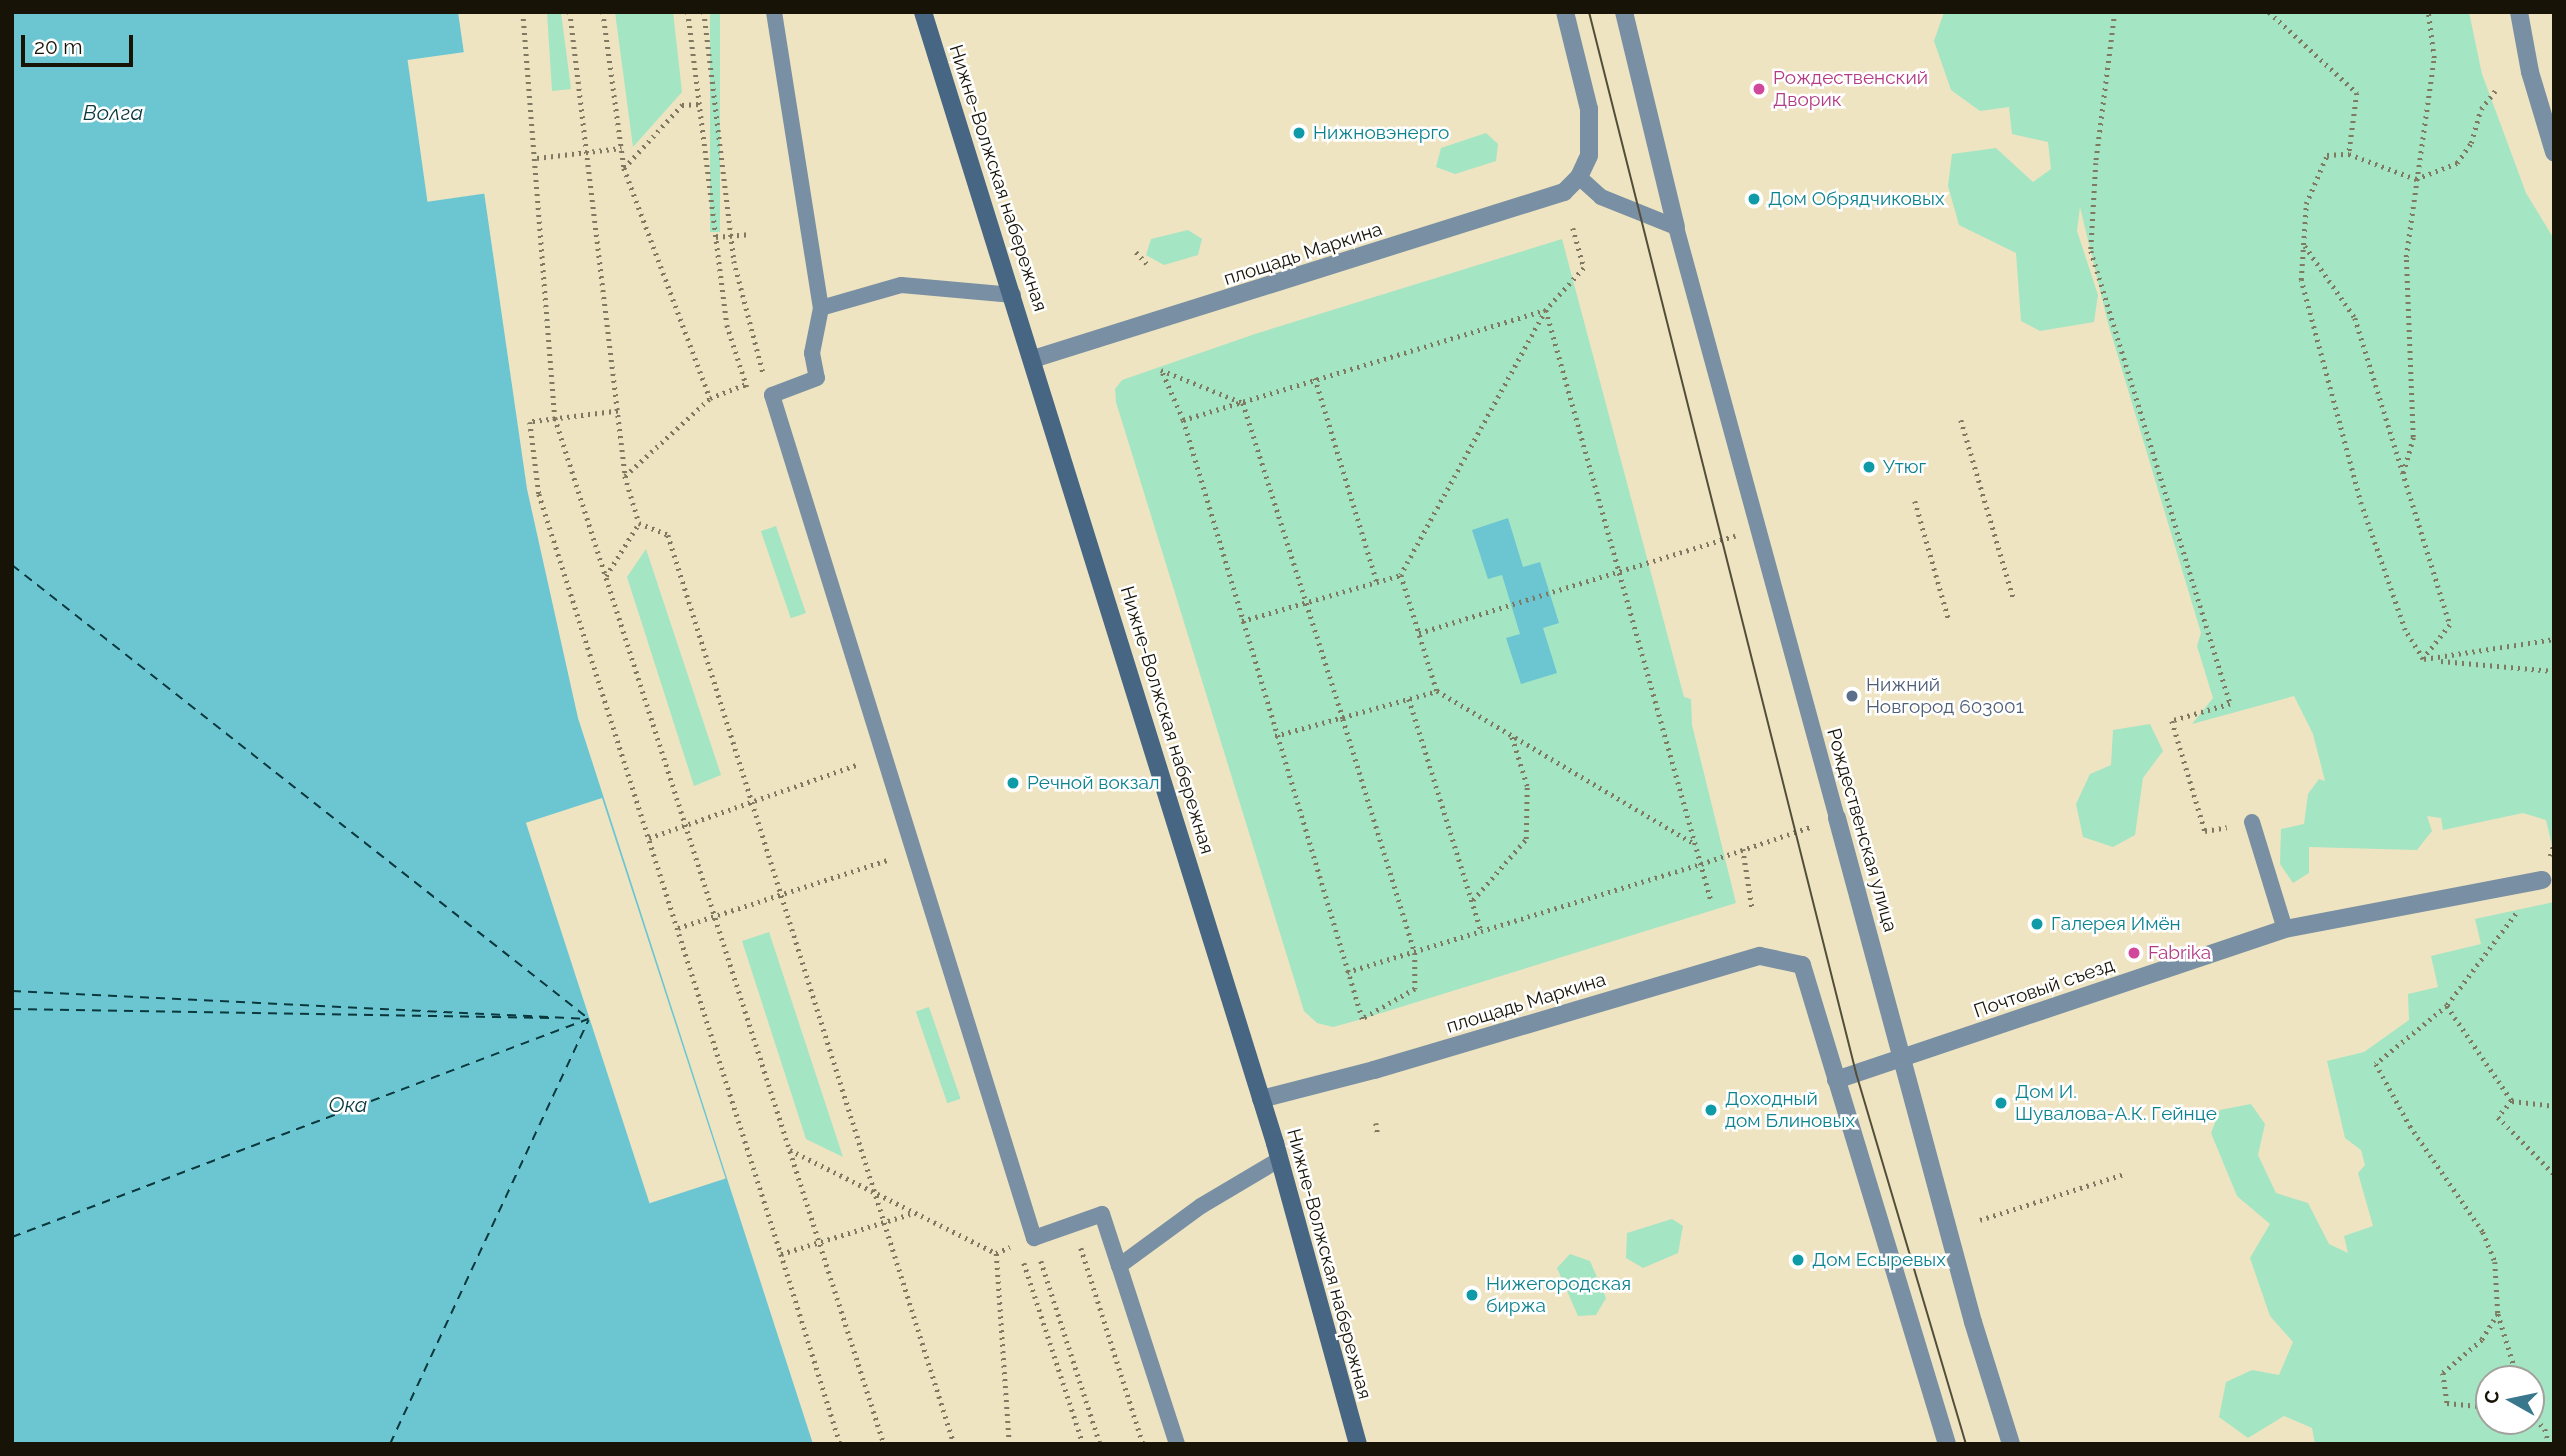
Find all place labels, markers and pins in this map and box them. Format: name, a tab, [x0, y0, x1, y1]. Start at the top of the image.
place label: Рождественский Дворик	[1773, 67, 1928, 111]
marker: Рождественский Дворик	[1751, 81, 1767, 97]
place label: Нижновэнерго	[1313, 122, 1449, 144]
marker: Нижновэнерго	[1291, 125, 1307, 141]
place label: Дом Обрядчиковых	[1768, 188, 1944, 210]
marker: Дом Обрядчиковых	[1746, 191, 1762, 207]
place label: Утюг	[1883, 456, 1926, 478]
marker: Утюг	[1861, 459, 1877, 475]
place label: Нижний Новгород 603001	[1866, 674, 2024, 718]
marker: Нижний Новгород 603001	[1844, 688, 1860, 704]
place label: Речной вокзал	[1027, 772, 1160, 794]
marker: Речной вокзал	[1005, 775, 1021, 791]
place label: Галерея Имён	[2051, 913, 2181, 935]
marker: Галерея Имён	[2029, 916, 2045, 932]
place label: Fabrika	[2148, 942, 2211, 964]
marker: Fabrika	[2126, 945, 2142, 961]
place label: Дом И. Шувалова-А.К. Гейнце	[2015, 1081, 2217, 1125]
place label: Доходный дом Блиновых	[1725, 1088, 1855, 1132]
marker: Дом И. Шувалова-А.К. Гейнце	[1993, 1095, 2009, 1111]
marker: Доходный дом Блиновых	[1703, 1102, 1719, 1118]
place label: Дом Есыревых	[1812, 1249, 1946, 1271]
marker: Дом Есыревых	[1790, 1252, 1806, 1268]
place label: Нижегородская биржа	[1486, 1273, 1631, 1317]
marker: Нижегородская биржа	[1464, 1287, 1480, 1303]

